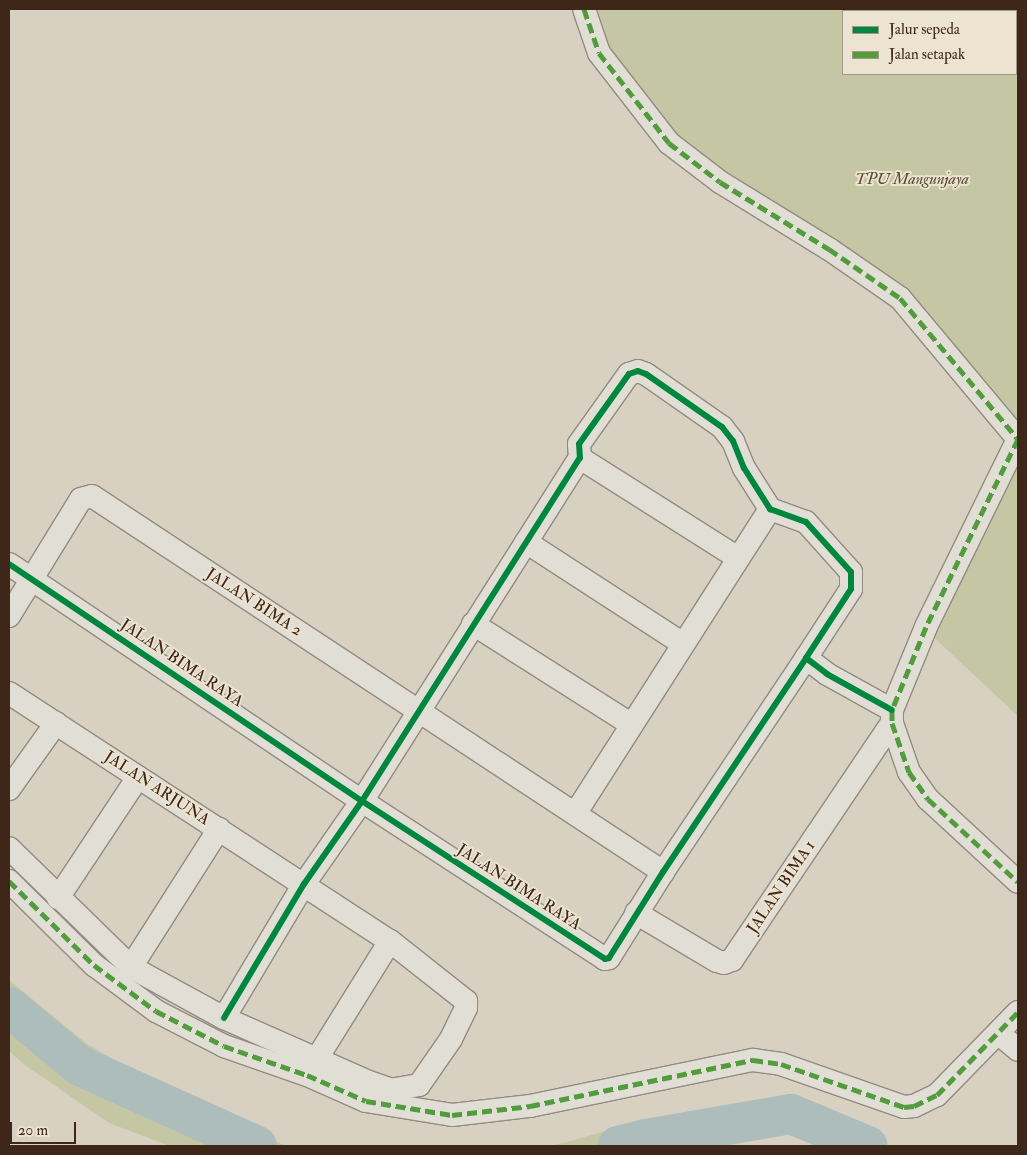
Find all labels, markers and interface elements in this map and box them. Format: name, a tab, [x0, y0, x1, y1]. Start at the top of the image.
legend	[842, 10, 1017, 75]
text: Jalur sepeda	[889, 20, 960, 39]
text: Jalan setapak	[889, 45, 965, 64]
park label: TPU Mangunjaya	[855, 169, 969, 189]
street label: JALAN BIMA 2	[202, 564, 306, 640]
street label: JALAN BIMA RAYA	[117, 615, 247, 711]
street label: JALAN ARJUNA	[101, 747, 213, 829]
street label: JALAN BIMA 1	[743, 837, 819, 937]
street label: JALAN BIMA RAYA	[453, 840, 585, 934]
scale bar	[12, 1112, 79, 1144]
text: 20 m	[18, 1121, 48, 1140]

